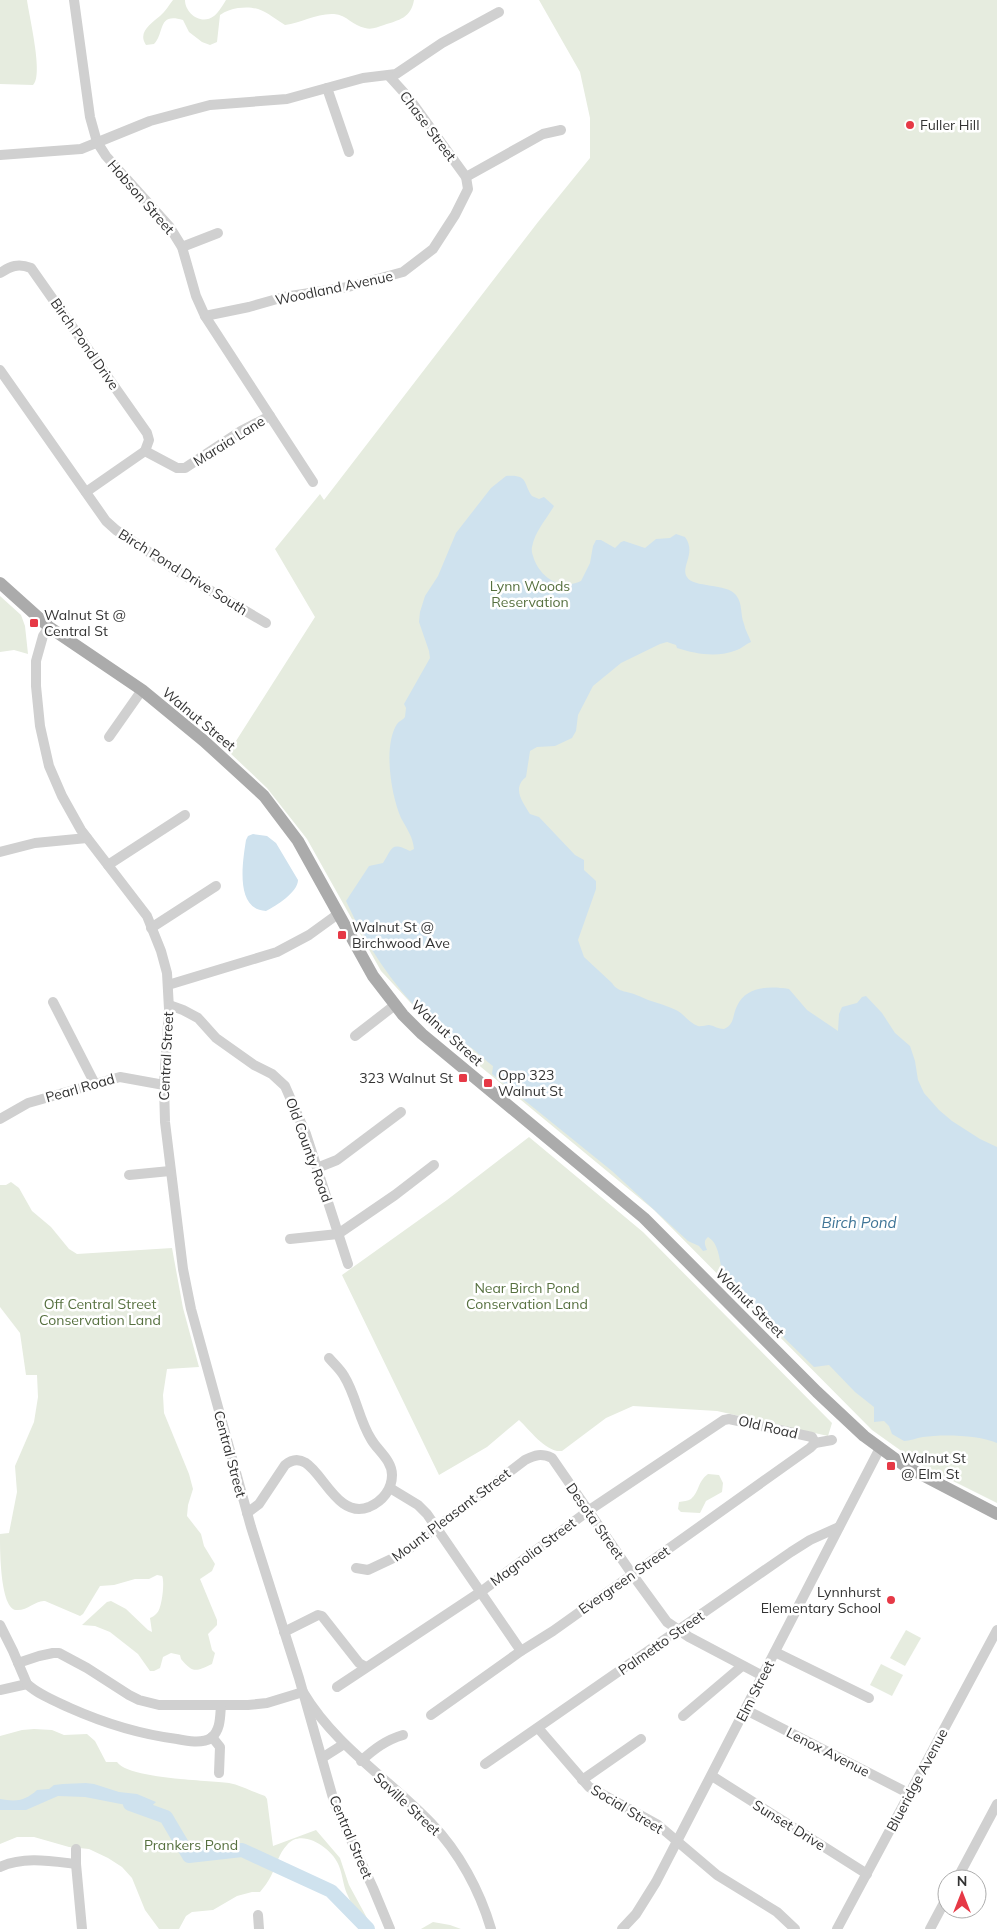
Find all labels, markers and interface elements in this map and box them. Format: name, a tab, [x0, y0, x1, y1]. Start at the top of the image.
street label: Chase Street	[396, 87, 460, 165]
place label: Fuller Hill	[920, 116, 980, 134]
marker: Fuller Hill	[904, 119, 916, 131]
street label: Hobson Street	[104, 156, 178, 238]
street label: Woodland Avenue	[273, 267, 395, 309]
street label: Birch Pond Drive	[47, 295, 123, 393]
street label: Maraia Lane	[190, 412, 268, 470]
street label: Birch Pond Drive South	[115, 525, 251, 619]
park label: Lynn Woods Reservation	[490, 577, 570, 611]
place label: Walnut St @ Central St	[44, 606, 126, 640]
marker: Walnut St @ Central St	[28, 617, 40, 629]
street label: Walnut Street	[159, 683, 239, 755]
place label: Walnut St @ Birchwood Ave	[352, 918, 450, 952]
marker: Walnut St @ Birchwood Ave	[336, 929, 348, 941]
street label: Walnut Street	[408, 996, 487, 1070]
street label: Central Street	[155, 1011, 177, 1101]
place label: Opp 323 Walnut St	[498, 1066, 563, 1100]
place label: 323 Walnut St	[359, 1069, 453, 1087]
street label: Pearl Road	[43, 1070, 117, 1106]
marker: 323 Walnut St	[457, 1072, 469, 1084]
marker: Opp 323 Walnut St	[482, 1077, 494, 1089]
street label: Old County Road	[282, 1095, 336, 1205]
water label: Birch Pond	[821, 1213, 897, 1232]
street label: Walnut Street	[712, 1265, 788, 1341]
park label: Near Birch Pond Conservation Land	[466, 1279, 588, 1313]
park label: Off Central Street Conservation Land	[39, 1295, 161, 1329]
street label: Central Street	[210, 1409, 250, 1499]
street label: Old Road	[736, 1411, 800, 1443]
place label: Walnut St @ Elm St	[901, 1449, 966, 1483]
marker: Walnut St @ Elm St	[885, 1460, 897, 1472]
street label: Mount Pleasant Street	[388, 1464, 514, 1566]
street label: Desota Street	[562, 1480, 628, 1563]
street label: Magnolia Street	[487, 1514, 579, 1590]
street label: Evergreen Street	[575, 1542, 673, 1618]
place label: Lynnhurst Elementary School	[761, 1583, 881, 1617]
marker: Lynnhurst Elementary School	[885, 1594, 897, 1606]
street label: Palmetto Street	[615, 1607, 707, 1679]
street label: Elm Street	[732, 1657, 778, 1725]
street label: Lenox Avenue	[783, 1723, 873, 1781]
street label: Blueridge Avenue	[882, 1726, 952, 1834]
street label: Saville Street	[370, 1769, 444, 1839]
street label: Social Street	[588, 1780, 666, 1838]
street label: Central Street	[325, 1793, 377, 1882]
street label: Sunset Drive	[749, 1796, 829, 1854]
park label: Prankers Pond	[144, 1836, 238, 1854]
north arrow	[937, 1869, 987, 1919]
text: N	[957, 1872, 967, 1890]

